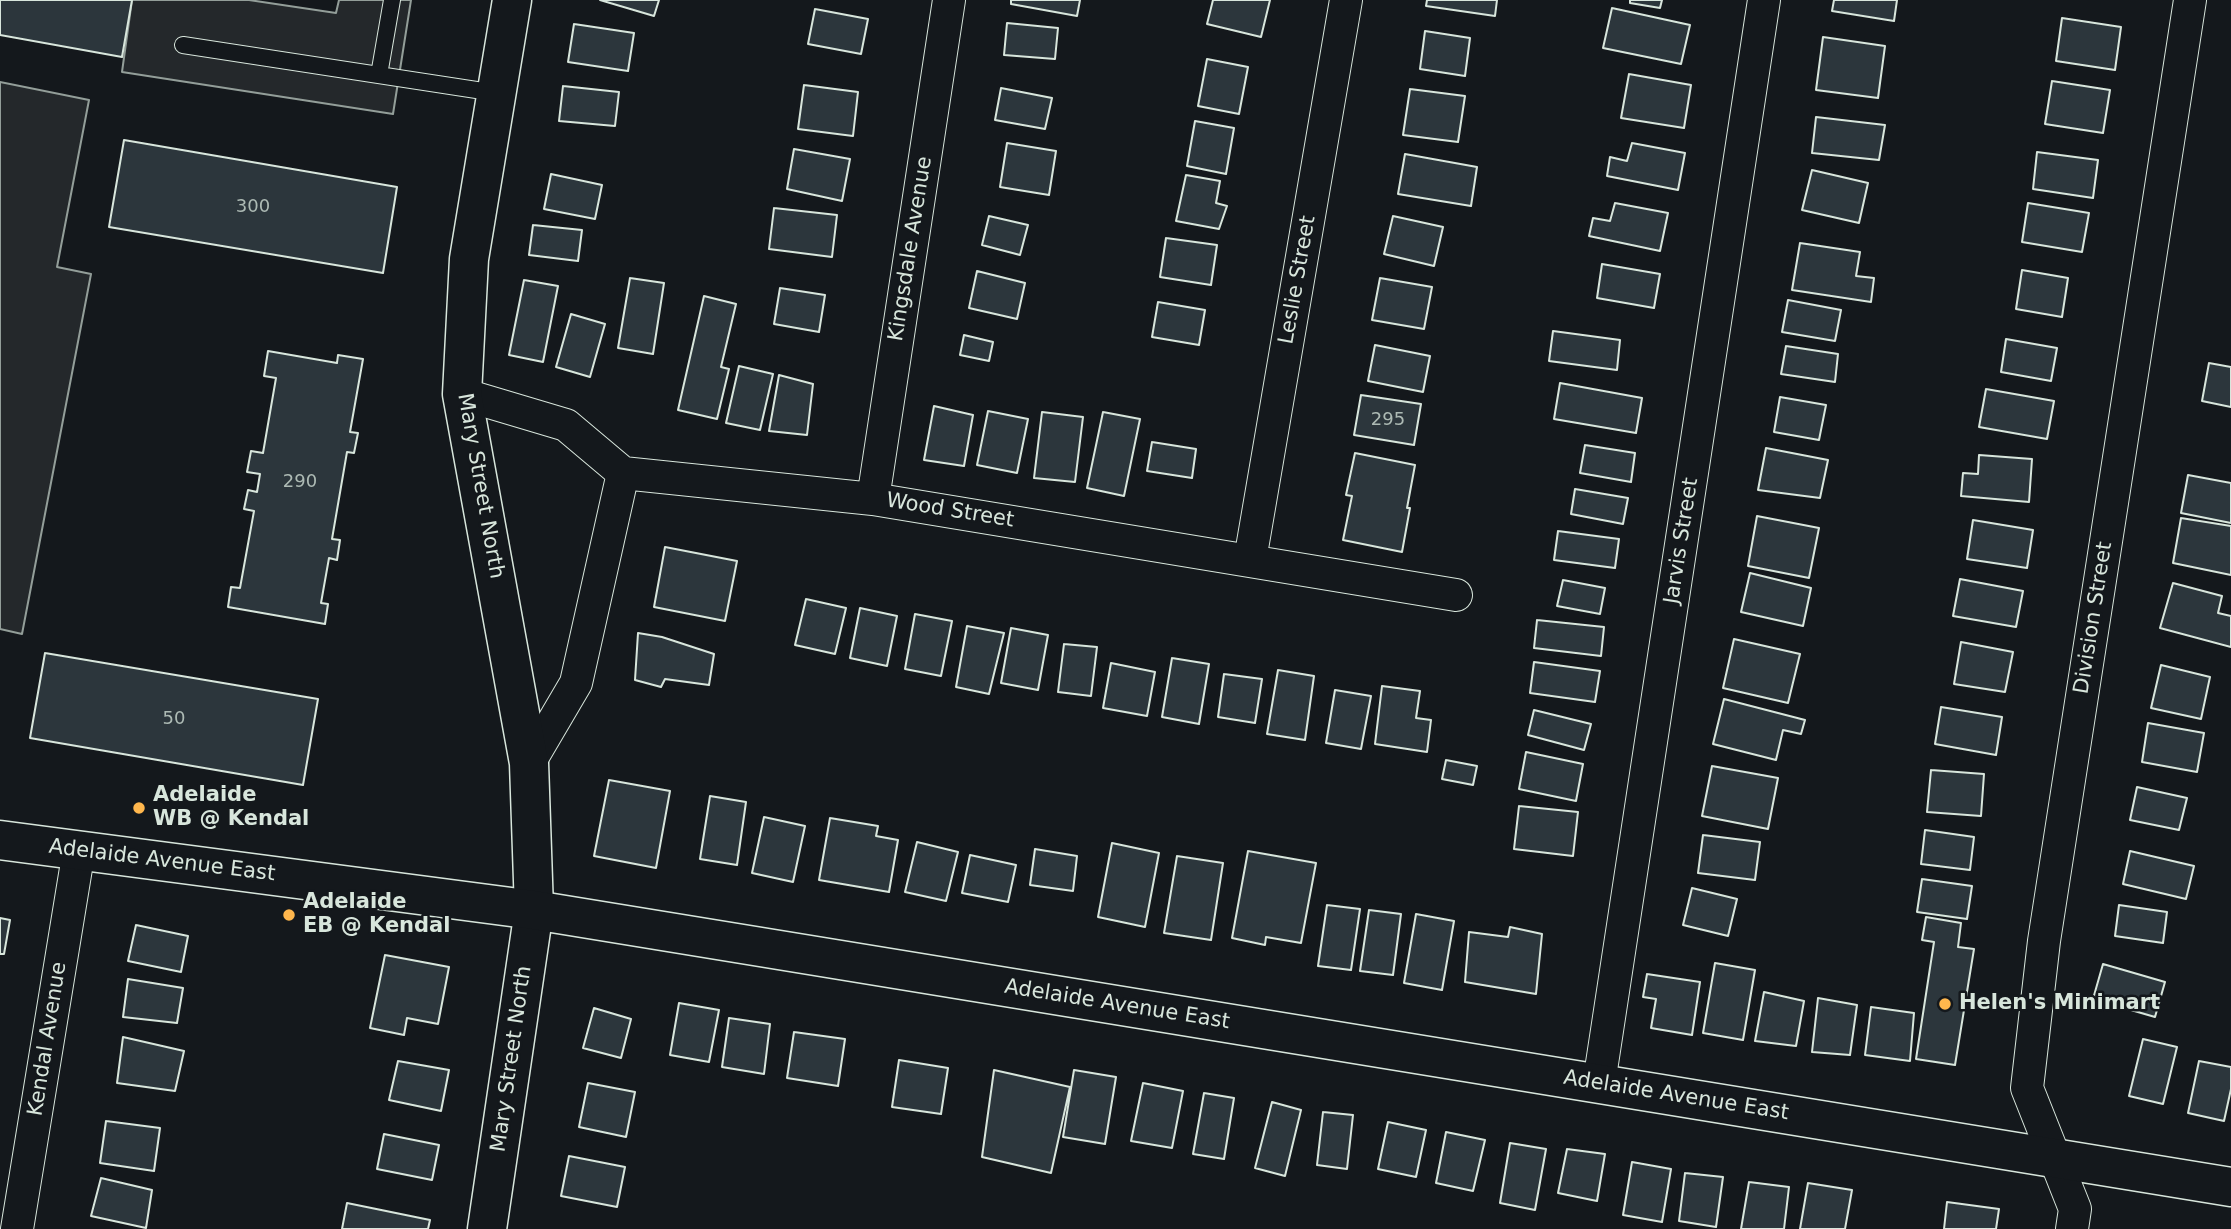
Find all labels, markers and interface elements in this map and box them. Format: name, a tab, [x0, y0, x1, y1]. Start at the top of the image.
street label: Kingsdale Avenue	[884, 155, 938, 343]
house number: 300	[236, 196, 270, 218]
street label: Leslie Street	[1274, 214, 1322, 346]
street label: Mary Street North	[451, 391, 509, 581]
house number: 295	[1371, 409, 1405, 431]
house number: 290	[283, 471, 317, 493]
street label: Jarvis Street	[1660, 476, 1704, 606]
street label: Wood Street	[884, 488, 1016, 534]
street label: Division Street	[2070, 540, 2118, 696]
house number: 50	[163, 708, 185, 730]
place label: Adelaide WB @ Kendal	[153, 783, 309, 833]
marker: Adelaide WB @ Kendal	[131, 800, 147, 816]
street label: Adelaide Avenue East	[47, 835, 277, 887]
place label: Adelaide EB @ Kendal	[303, 890, 450, 940]
marker: Adelaide EB @ Kendal	[281, 907, 297, 923]
street label: Kendal Avenue	[23, 960, 73, 1118]
street label: Mary Street North	[486, 964, 538, 1154]
street label: Adelaide Avenue East	[1003, 975, 1231, 1035]
place label: Helen's Minimart	[1959, 991, 2160, 1017]
marker: Helen's Minimart	[1937, 996, 1953, 1012]
street label: Adelaide Avenue East	[1562, 1066, 1790, 1126]

